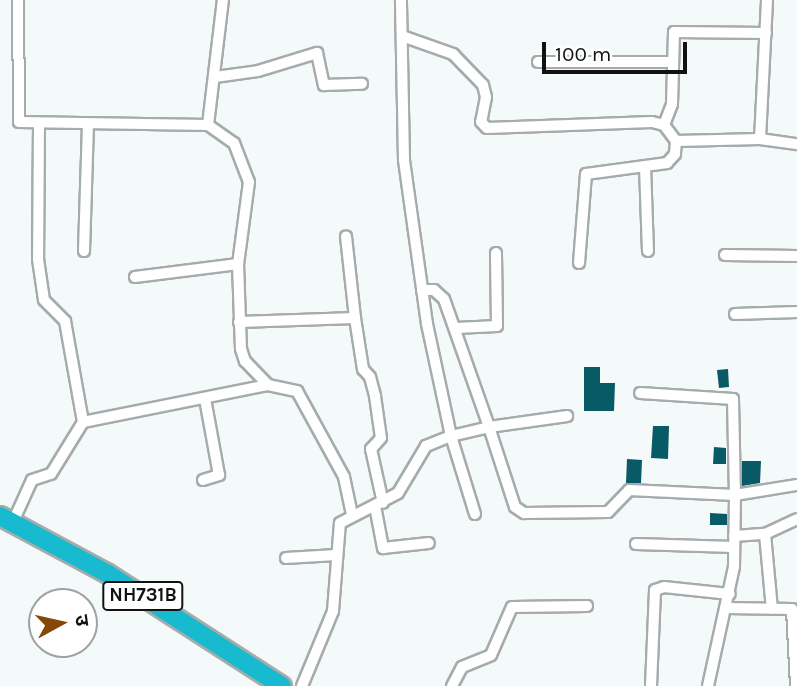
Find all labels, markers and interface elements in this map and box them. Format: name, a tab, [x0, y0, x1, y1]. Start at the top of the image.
scale bar	[545, 28, 690, 72]
text: 100 m	[555, 42, 612, 66]
road number: NH731B	[101, 580, 185, 611]
north arrow	[28, 588, 98, 658]
text: उ	[70, 613, 93, 627]

